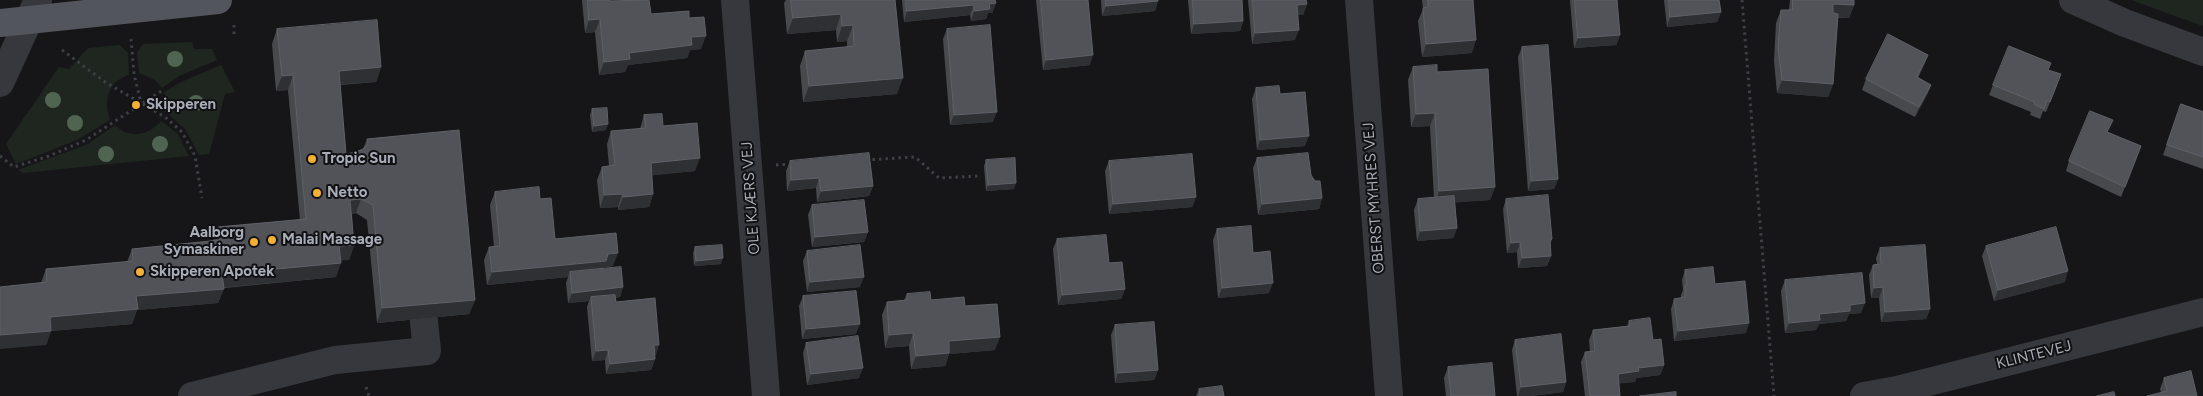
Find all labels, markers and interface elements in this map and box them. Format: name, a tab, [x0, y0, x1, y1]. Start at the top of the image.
place label: Skipperen	[146, 96, 216, 114]
marker: Skipperen	[130, 99, 142, 111]
street label: OBERST MYHRES VEJ	[1360, 122, 1388, 274]
street label: OLE KJÆRS VEJ	[738, 141, 764, 255]
place label: Tropic Sun	[322, 150, 395, 168]
marker: Tropic Sun	[306, 153, 318, 165]
place label: Netto	[327, 184, 368, 202]
marker: Netto	[311, 187, 323, 199]
place label: Aalborg Symaskiner	[164, 224, 244, 259]
place label: Malai Massage	[282, 231, 382, 249]
marker: Malai Massage	[266, 234, 278, 246]
marker: Aalborg Symaskiner	[248, 236, 260, 248]
place label: Skipperen Apotek	[150, 263, 274, 281]
marker: Skipperen Apotek	[134, 266, 146, 278]
street label: KLINTEVEJ	[1995, 337, 2073, 373]

